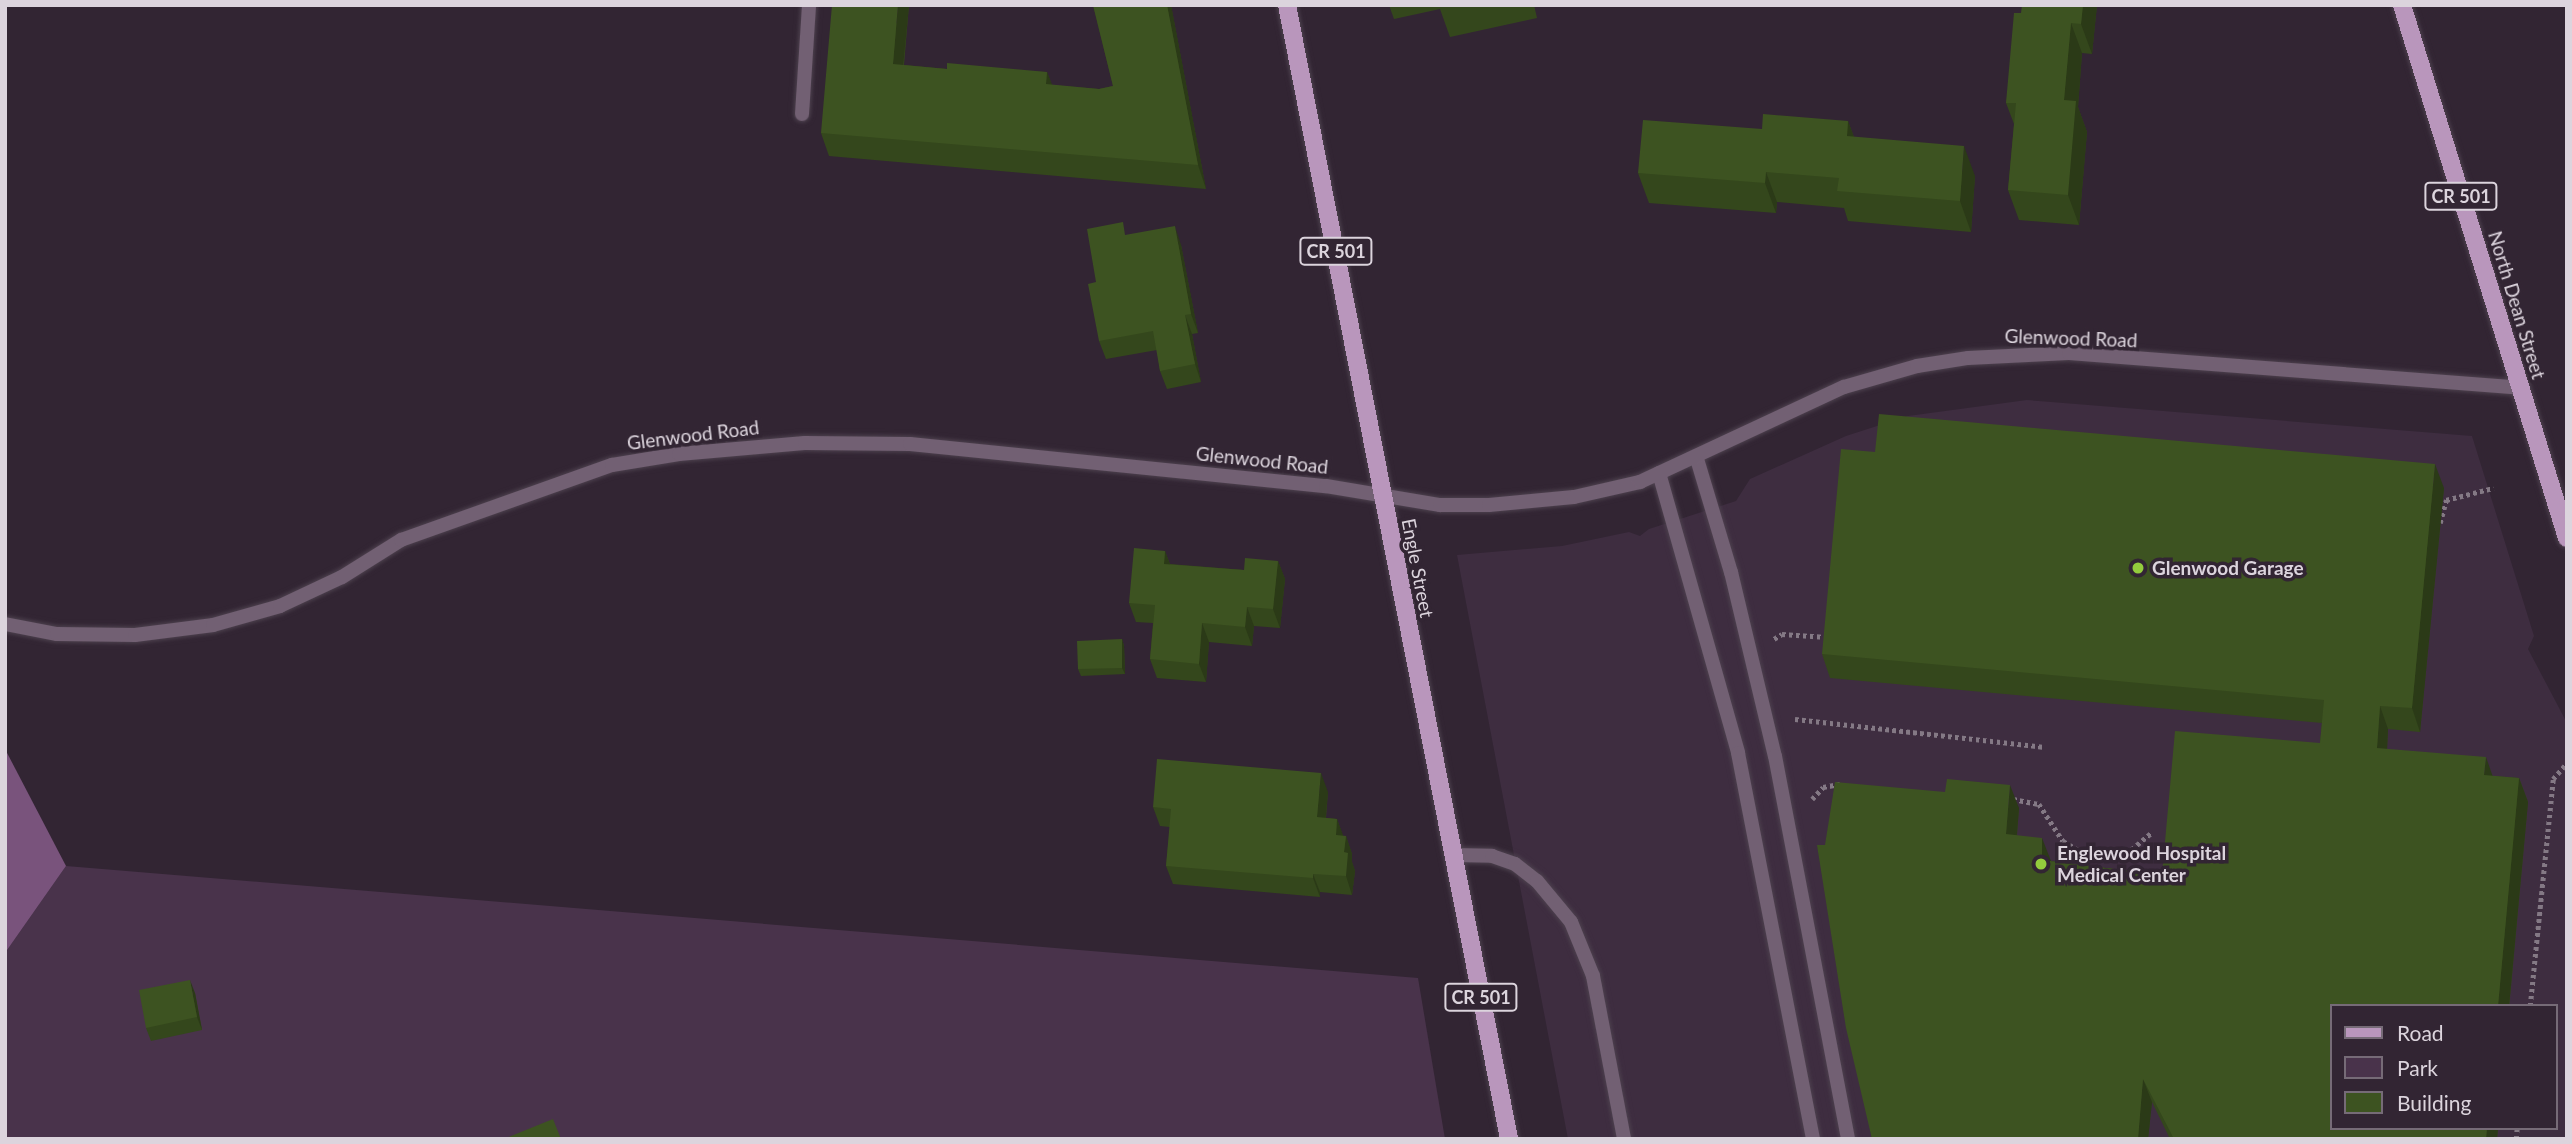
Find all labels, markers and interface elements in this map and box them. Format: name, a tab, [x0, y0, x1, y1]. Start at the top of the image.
road number: CR 501	[2424, 182, 2498, 210]
street label: North Dean Street	[2484, 228, 2550, 382]
road number: CR 501	[1299, 236, 1373, 265]
street label: Glenwood Road	[2004, 324, 2138, 352]
street label: Glenwood Road	[626, 416, 760, 454]
street label: Glenwood Road	[1195, 442, 1329, 478]
street label: Engle Street	[1397, 516, 1439, 620]
place label: Glenwood Garage	[2152, 557, 2304, 579]
marker: Glenwood Garage	[2130, 560, 2146, 576]
place label: Englewood Hospital Medical Center	[2057, 842, 2226, 886]
marker: Englewood Hospital Medical Center	[2031, 854, 2051, 874]
road number: CR 501	[1444, 982, 1518, 1012]
legend	[2330, 1004, 2558, 1130]
text: Road	[2397, 1020, 2444, 1045]
text: Park	[2397, 1055, 2438, 1080]
text: Building	[2397, 1090, 2472, 1115]

